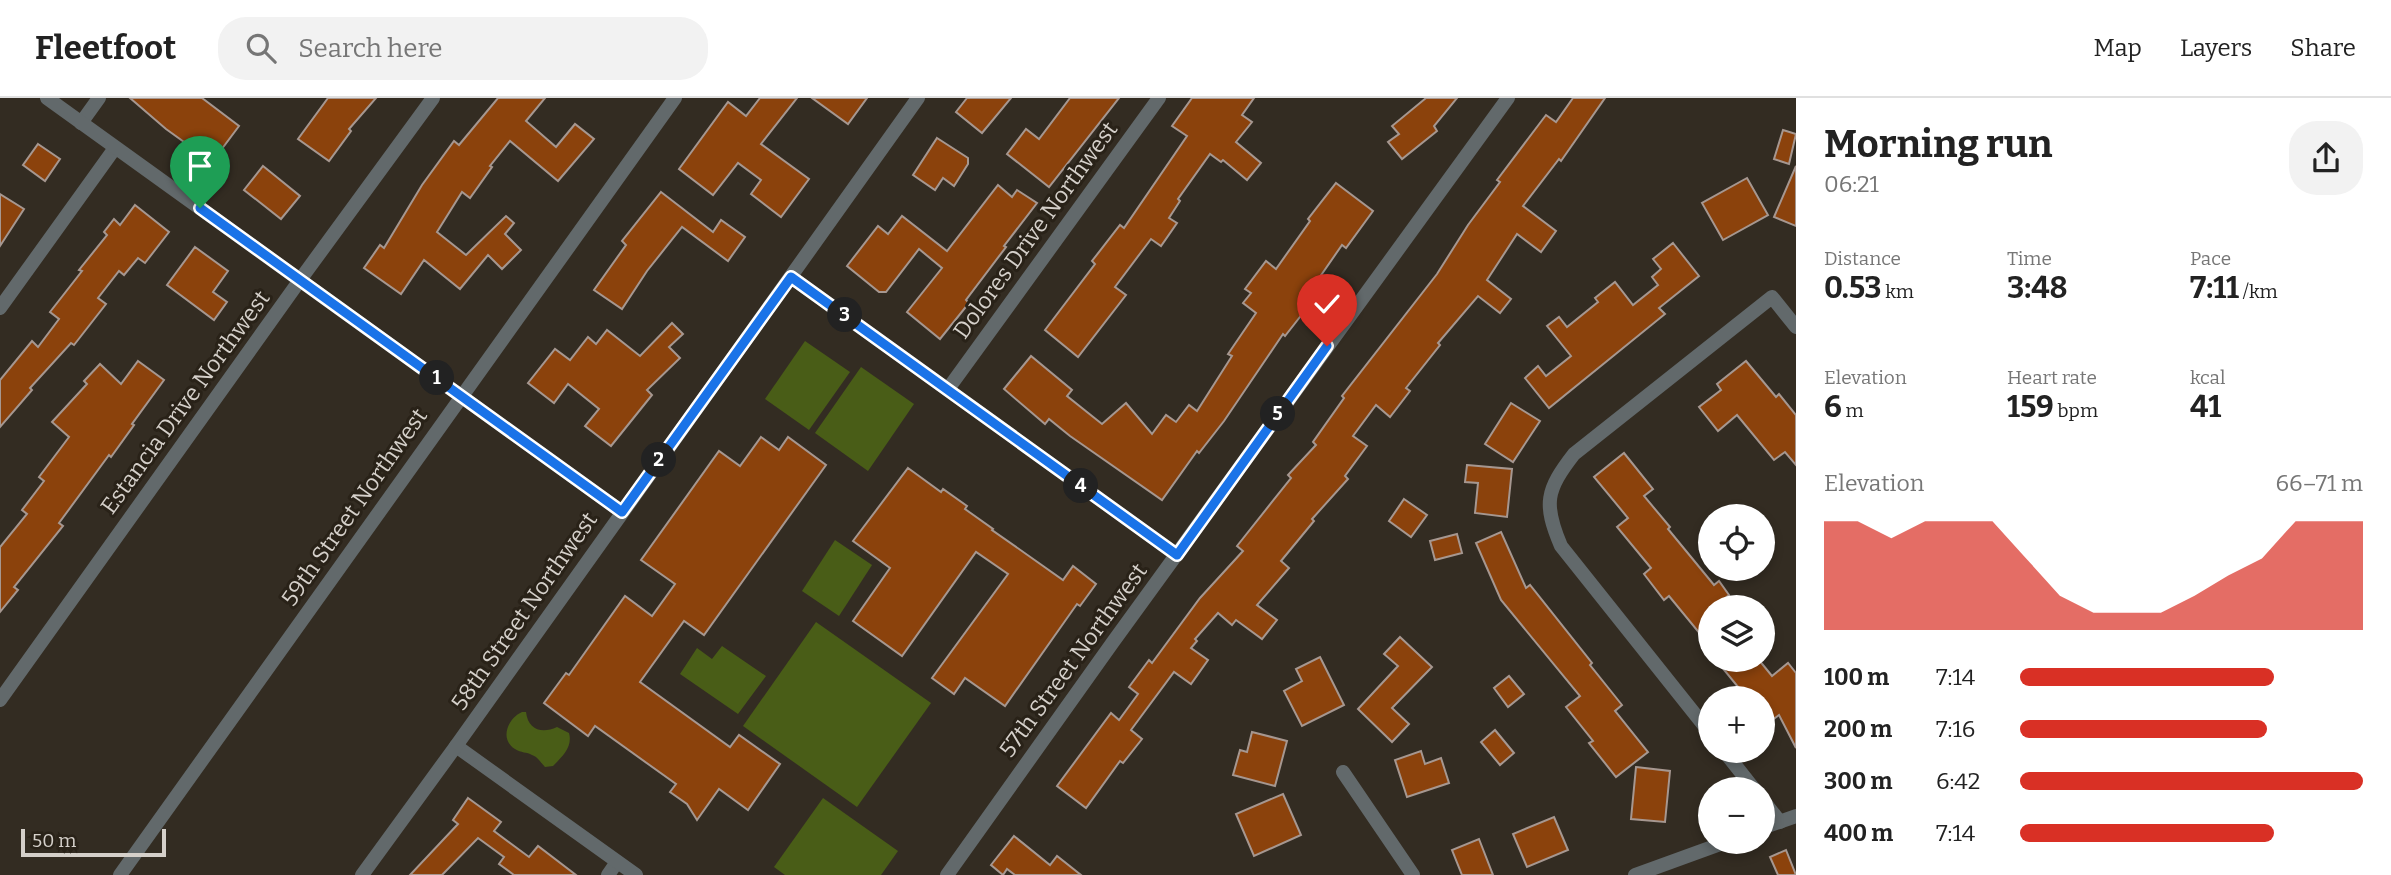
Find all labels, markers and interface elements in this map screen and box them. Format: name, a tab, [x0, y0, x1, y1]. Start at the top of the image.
search box	[218, 17, 708, 80]
text: Fleetfoot	[35, 28, 176, 68]
icon: search	[242, 29, 280, 67]
text: Search here	[298, 33, 443, 64]
text: Map	[2094, 34, 2142, 62]
text: Layers	[2180, 34, 2252, 62]
text: Share	[2290, 34, 2356, 62]
street label: Dolores Drive Northwest	[947, 116, 1123, 344]
text: Morning run	[1824, 121, 2052, 167]
button: share	[2289, 121, 2363, 195]
pin	[170, 136, 230, 208]
icon: arrive	[181, 147, 219, 185]
text: 06:21	[1824, 170, 1879, 198]
text: Distance	[1824, 247, 1901, 270]
text: Time	[2007, 247, 2052, 270]
text: Pace	[2190, 247, 2231, 270]
text: 0.53	[1824, 270, 1882, 306]
text: 3:48	[2007, 270, 2068, 306]
text: 7:11	[2190, 270, 2239, 306]
pin	[1297, 274, 1357, 346]
text: km	[1882, 280, 1914, 303]
text: /km	[2239, 280, 2278, 303]
street label: Estancia Drive Northwest	[94, 285, 276, 519]
icon: check	[1308, 285, 1346, 323]
pin: 3	[828, 298, 862, 332]
text: 3	[839, 303, 850, 326]
pin: 1	[420, 360, 454, 396]
text: 1	[432, 366, 441, 389]
text: Elevation	[1824, 366, 1907, 389]
text: Heart rate	[2007, 366, 2097, 389]
text: kcal	[2190, 366, 2225, 389]
text: 6	[1824, 389, 1842, 425]
text: 159	[2007, 389, 2054, 425]
text: 41	[2190, 389, 2221, 425]
pin: 5	[1260, 396, 1296, 432]
text: m	[1842, 399, 1864, 422]
text: bpm	[2054, 399, 2098, 422]
text: 5	[1272, 402, 1283, 425]
street label: 59th Street Northwest	[275, 403, 433, 611]
pin: 2	[642, 442, 676, 478]
text: 2	[653, 448, 664, 471]
pin: 4	[1064, 468, 1098, 504]
text: Elevation	[1824, 469, 1924, 497]
text: 66–71 m	[2275, 469, 2363, 497]
text: 4	[1075, 474, 1086, 497]
map controls	[1698, 504, 1775, 854]
button: locate	[1698, 504, 1775, 581]
street label: 58th Street Northwest	[445, 507, 603, 715]
street label: 57th Street Northwest	[993, 558, 1153, 762]
button: layers	[1698, 595, 1775, 672]
text: 100 m	[1824, 663, 1889, 691]
text: 7:14	[1936, 663, 1975, 691]
button: +	[1698, 686, 1775, 763]
text: 200 m	[1824, 715, 1892, 743]
text: 7:16	[1936, 715, 1975, 743]
text: 300 m	[1824, 767, 1893, 795]
text: 6:42	[1936, 767, 1980, 795]
button: −	[1698, 777, 1775, 854]
text: 400 m	[1824, 819, 1893, 847]
text: 7:14	[1936, 819, 1975, 847]
scale bar	[21, 826, 166, 858]
text: 50 m	[32, 829, 76, 852]

